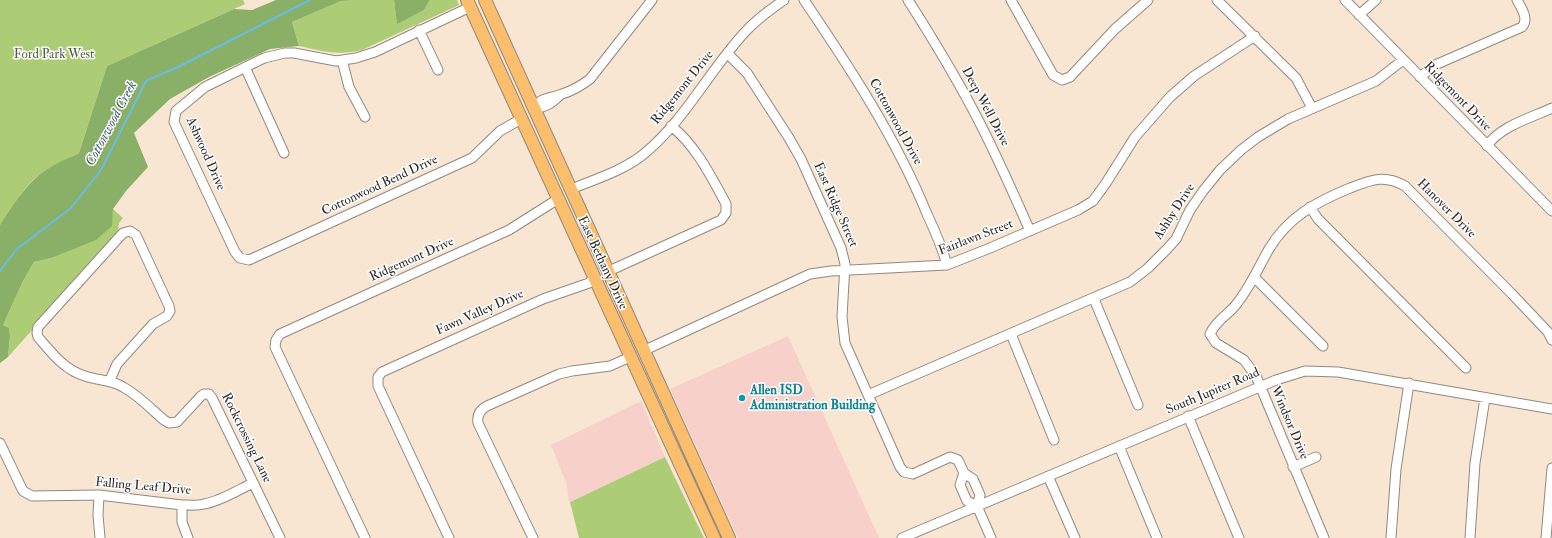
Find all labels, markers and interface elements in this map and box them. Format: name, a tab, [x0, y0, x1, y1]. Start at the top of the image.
park label: Ford Park West	[14, 47, 94, 63]
street label: Ridgemont Drive	[648, 48, 718, 128]
street label: Ridgemont Drive	[1420, 59, 1494, 135]
street label: Deep Well Drive	[958, 65, 1012, 149]
street label: Cottonwood Drive	[865, 76, 925, 168]
water label: Cottonwood Creek	[83, 79, 141, 169]
street label: Ashwood Drive	[182, 115, 228, 193]
street label: Cottonwood Bend Drive	[320, 152, 440, 220]
street label: East Ridge Street	[809, 160, 861, 250]
street label: Hanover Drive	[1413, 176, 1479, 242]
street label: Ashby Drive	[1151, 181, 1199, 243]
street label: East Bethany Drive	[574, 214, 630, 312]
street label: Fairlawn Street	[936, 217, 1016, 259]
street label: Ridgemont Drive	[367, 234, 457, 286]
street label: Fawn Valley Drive	[434, 287, 526, 339]
street label: South Jupiter Road	[1164, 365, 1262, 419]
place label: Allen ISD Administration Building	[750, 383, 875, 414]
street label: Windsor Drive	[1267, 384, 1311, 462]
street label: Rockcrossing Lane	[217, 391, 275, 485]
marker: Allen ISD Administration Building	[737, 393, 747, 403]
street label: Falling Leaf Drive	[94, 475, 192, 499]

